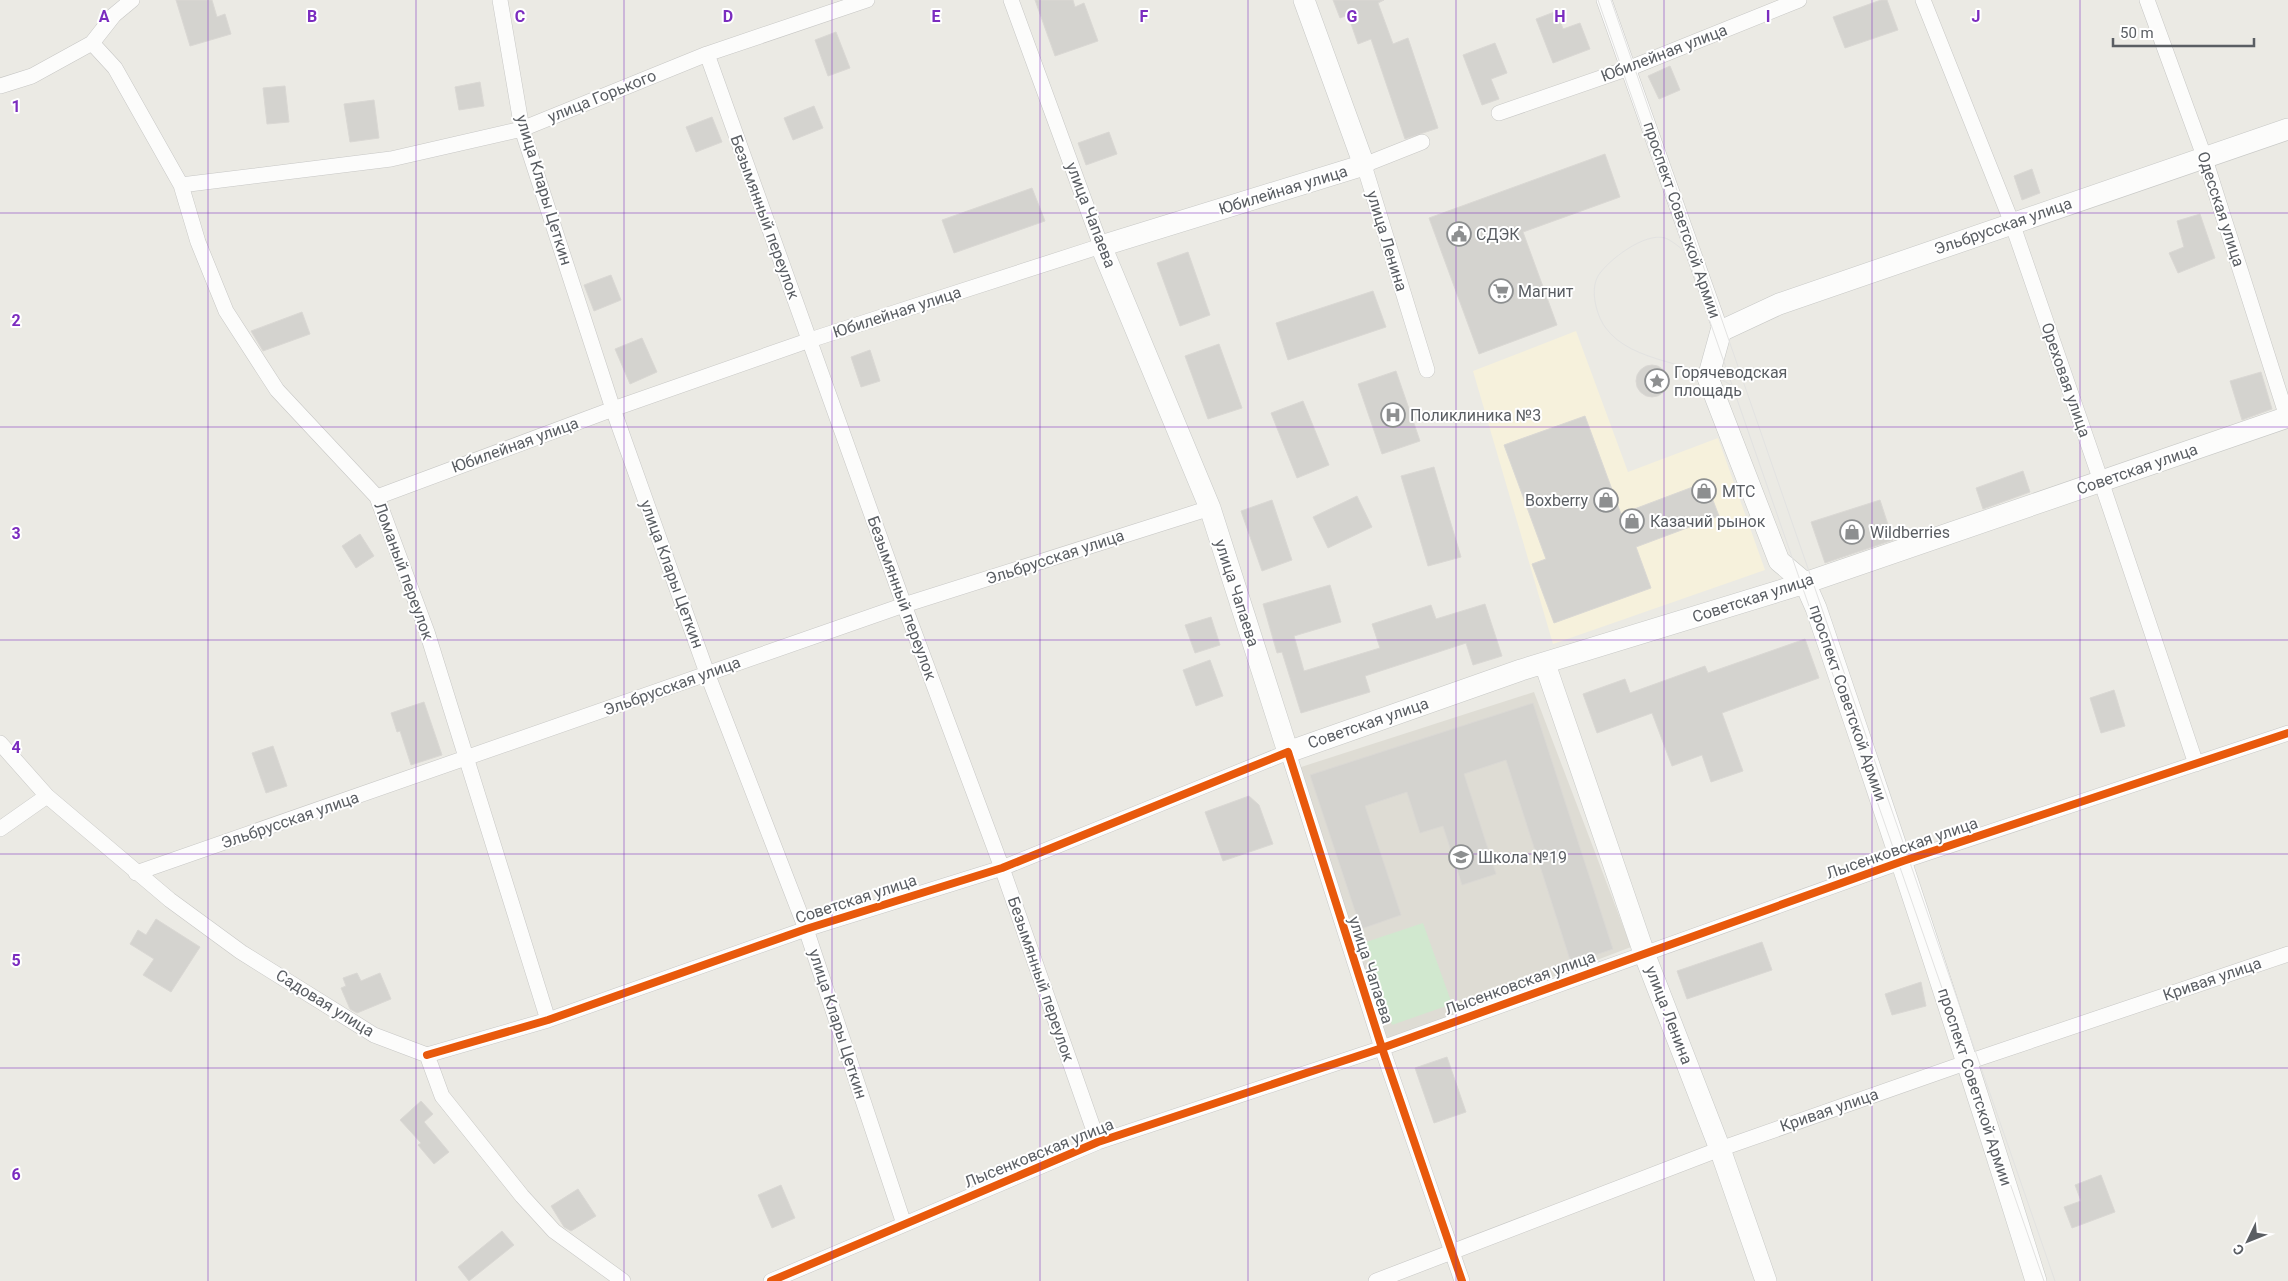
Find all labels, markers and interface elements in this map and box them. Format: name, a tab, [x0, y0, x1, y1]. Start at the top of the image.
text: A	[99, 7, 110, 26]
text: B	[307, 7, 317, 26]
text: C	[515, 7, 525, 26]
text: D	[723, 7, 733, 26]
text: E	[932, 7, 941, 26]
text: F	[1140, 7, 1149, 26]
text: G	[1347, 7, 1358, 26]
text: H	[1554, 7, 1566, 26]
text: I	[1766, 7, 1770, 26]
text: J	[1972, 7, 1980, 26]
scale bar	[2113, 15, 2254, 47]
street label: Юбилейная улица	[1598, 20, 1730, 86]
text: 50 m	[2120, 24, 2154, 42]
street label: улица Горького	[545, 66, 659, 126]
text: 1	[11, 97, 21, 116]
street label: улица Клары Цеткин	[512, 112, 576, 268]
street label: проспект Советской Армии	[1639, 119, 1725, 321]
street label: Безымянный переулок	[726, 132, 804, 302]
street label: Одесская улица	[2193, 149, 2249, 269]
street label: улица Чапаева	[1062, 159, 1120, 271]
street label: Юбилейная улица	[1216, 161, 1350, 219]
street label: улица Ленина	[1363, 188, 1411, 294]
street label: Эльбрусская улица	[1932, 194, 2074, 258]
public building icon: СДЭК	[1446, 221, 1472, 247]
place label: СДЭК	[1476, 225, 1520, 244]
supermarket icon: Магнит	[1488, 278, 1514, 304]
street label: Юбилейная улица	[830, 282, 964, 342]
place label: Магнит	[1518, 282, 1574, 301]
text: 2	[11, 311, 21, 330]
street label: Ореховая улица	[2037, 320, 2095, 440]
place label: Горячеводская площадь	[1674, 363, 1787, 400]
place icon: Горячеводская площадь	[1644, 368, 1670, 394]
hospital icon: Поликлиника №3	[1380, 402, 1406, 428]
place label: Поликлиника №3	[1410, 406, 1541, 425]
street label: Юбилейная улица	[449, 413, 581, 477]
street label: Советская улица	[2074, 439, 2200, 499]
shop icon: МТС	[1691, 478, 1717, 504]
place label: МТС	[1722, 482, 1755, 501]
shop icon: Boxberry	[1593, 487, 1619, 513]
place label: Boxberry	[1525, 491, 1588, 510]
street label: улица Клары Цеткин	[636, 497, 708, 651]
street label: Ломаный переулок	[370, 500, 438, 643]
shop icon: Казачий рынок	[1619, 508, 1645, 534]
place label: Казачий рынок	[1650, 512, 1766, 531]
street label: Безымянный переулок	[863, 513, 941, 683]
shop icon: Wildberries	[1839, 519, 1865, 545]
place label: Wildberries	[1870, 523, 1950, 542]
text: 3	[11, 524, 21, 543]
street label: Эльбрусская улица	[983, 526, 1127, 588]
street label: улица Чапаева	[1211, 537, 1263, 649]
street label: Советская улица	[1690, 569, 1816, 627]
street label: проспект Советской Армии	[1805, 602, 1891, 804]
street label: Эльбрусская улица	[601, 652, 743, 720]
street label: Советская улица	[1305, 693, 1431, 753]
text: 4	[11, 738, 21, 757]
street label: Эльбрусская улица	[219, 788, 361, 852]
street label: Лысенковская улица	[1824, 813, 1980, 883]
school or university icon: Школа №19	[1448, 844, 1474, 870]
place label: Школа №19	[1478, 848, 1567, 867]
street label: Советская улица	[793, 870, 919, 928]
street label: Безымянный переулок	[1004, 894, 1078, 1064]
street label: улица Чапаева	[1345, 914, 1397, 1026]
street label: улица Клары Цеткин	[805, 947, 871, 1101]
street label: Лысенковская улица	[1442, 947, 1598, 1019]
text: 5	[11, 951, 21, 970]
street label: Кривая улица	[2160, 953, 2264, 1005]
street label: улица Ленина	[1641, 963, 1697, 1067]
street label: Садовая улица	[272, 965, 378, 1041]
street label: проспект Советской Армии	[1934, 986, 2016, 1188]
street label: Кривая улица	[1777, 1084, 1881, 1136]
street label: Лысенковская улица	[962, 1114, 1116, 1192]
text: 6	[11, 1165, 21, 1184]
north arrow	[2223, 1216, 2273, 1266]
text: С	[2230, 1241, 2247, 1259]

